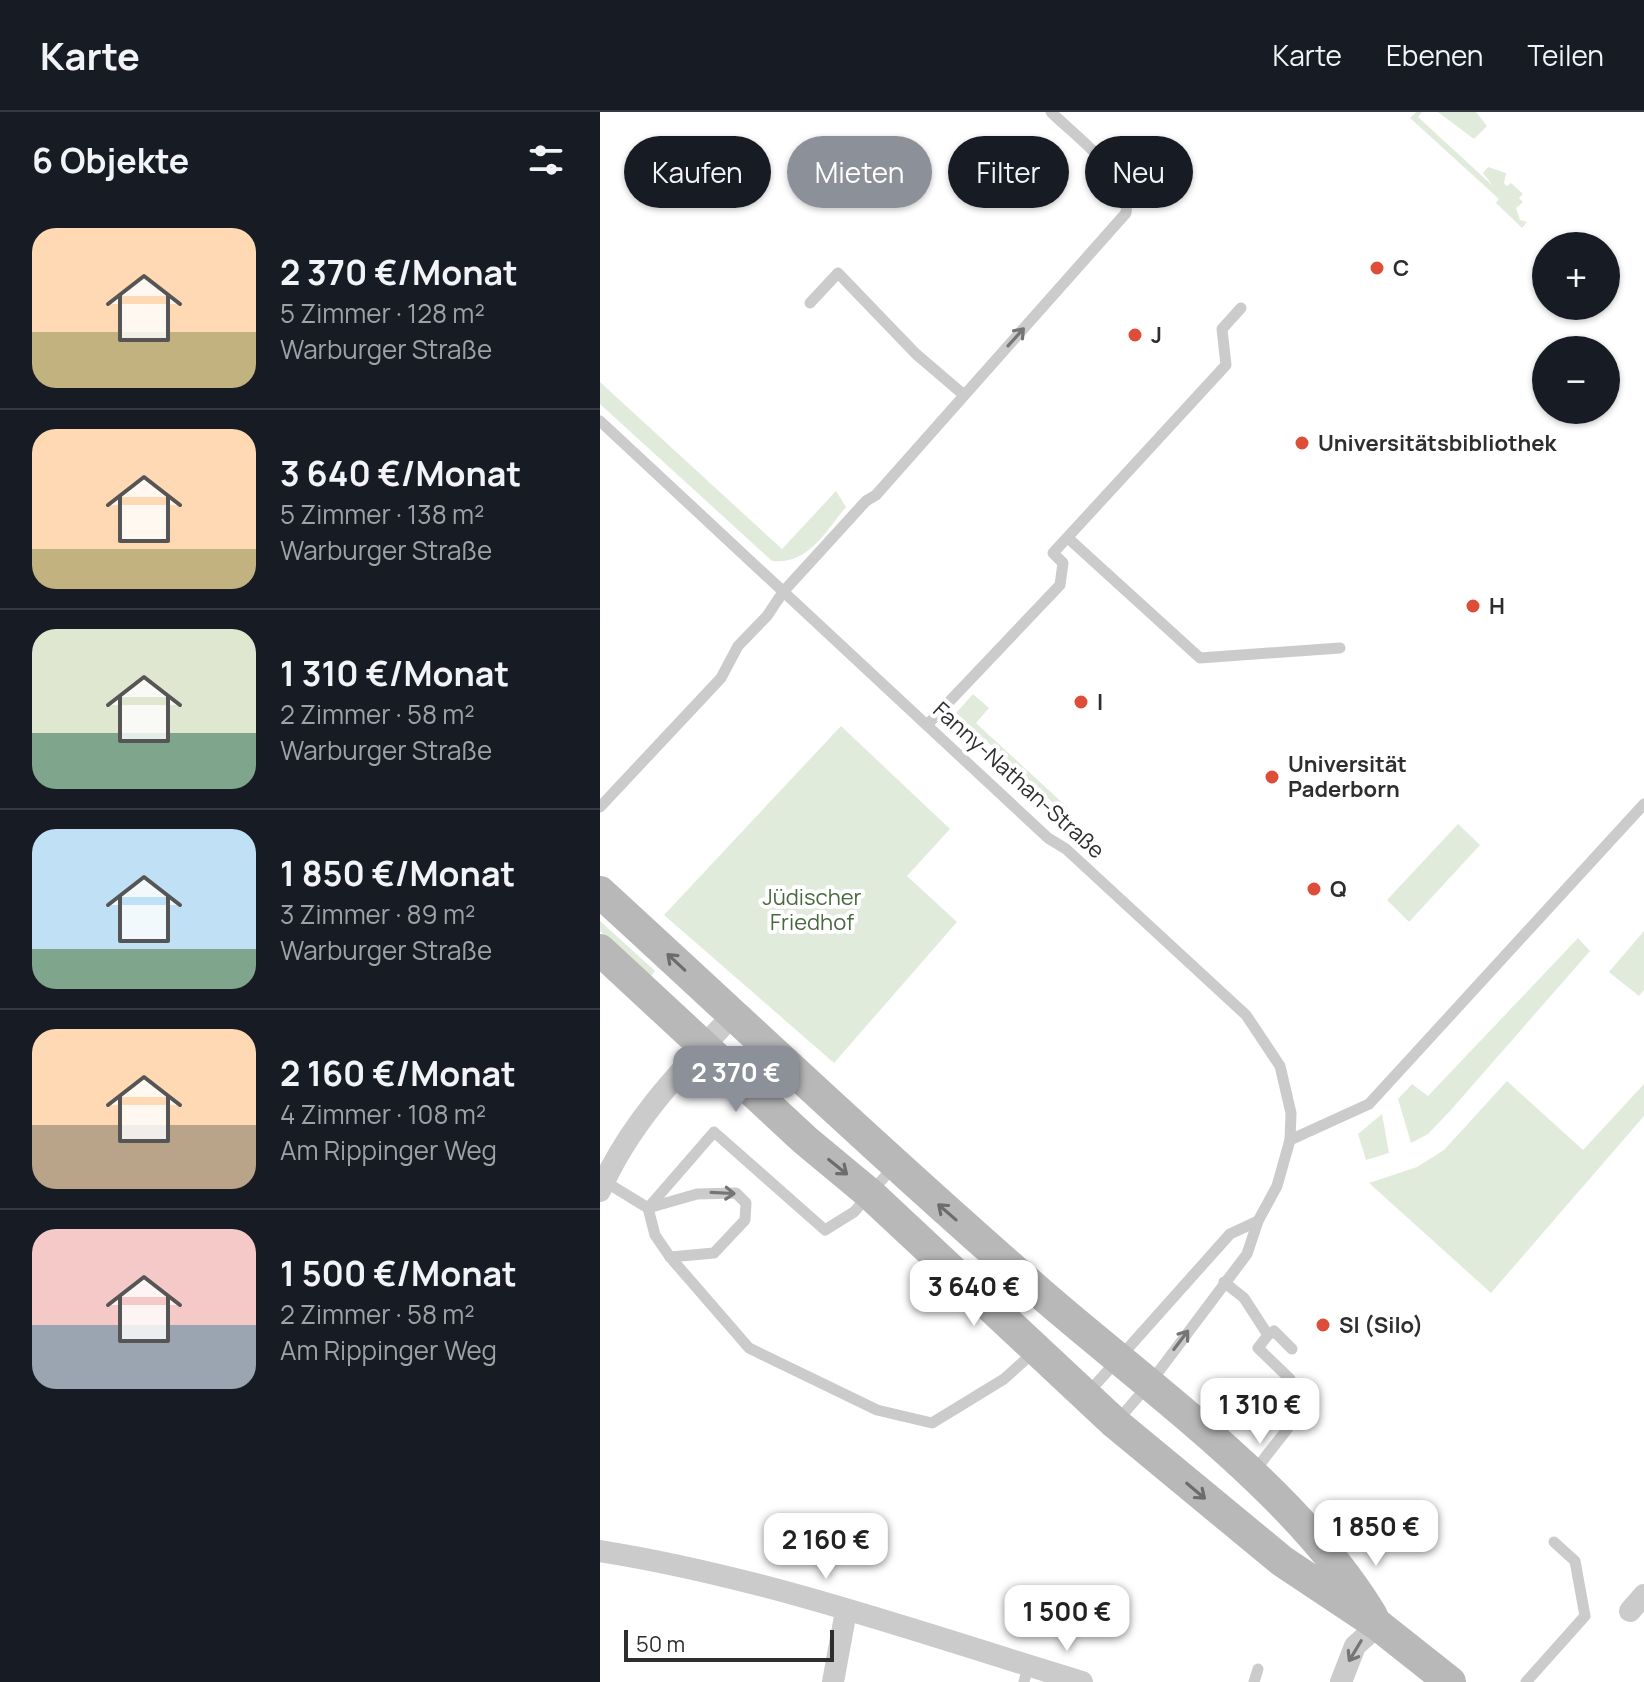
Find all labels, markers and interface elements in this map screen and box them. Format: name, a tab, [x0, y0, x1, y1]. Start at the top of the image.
text: Karte	[40, 29, 140, 81]
text: Karte	[1273, 36, 1342, 74]
text: Ebenen	[1386, 36, 1484, 74]
text: Teilen	[1528, 36, 1604, 74]
chip: Kaufen	[624, 136, 771, 208]
chip: Mieten	[787, 136, 932, 208]
chip: Filter	[948, 136, 1069, 208]
chip: Neu	[1085, 136, 1193, 208]
text: 6 Objekte	[32, 137, 189, 183]
icon: filters	[524, 138, 568, 182]
map controls	[1532, 232, 1620, 424]
button: +	[1532, 232, 1620, 320]
text: 2 370 €/Monat	[280, 249, 518, 295]
place label: C	[1393, 253, 1409, 283]
marker: C	[1368, 259, 1386, 277]
icon: home	[96, 260, 192, 356]
text: 5 Zimmer · 128 m²	[280, 295, 485, 331]
place label: J	[1151, 320, 1162, 350]
marker: J	[1126, 326, 1144, 344]
one-way arrow	[1007, 328, 1025, 348]
text: Warburger Straße	[280, 331, 492, 367]
button: −	[1532, 336, 1620, 424]
place label: Universitätsbibliothek	[1318, 428, 1558, 458]
marker: Universitätsbibliothek	[1293, 434, 1311, 452]
text: 3 640 €/Monat	[280, 450, 521, 496]
icon: home	[96, 461, 192, 557]
text: 5 Zimmer · 138 m²	[280, 496, 484, 532]
text: Warburger Straße	[280, 532, 492, 568]
place label: H	[1489, 591, 1505, 621]
marker: H	[1464, 597, 1482, 615]
text: 1 310 €/Monat	[280, 650, 509, 696]
icon: home	[96, 661, 192, 757]
place label: I	[1097, 687, 1103, 717]
marker: I	[1072, 693, 1090, 711]
street label: Fanny-Nathan-Straße	[927, 695, 1111, 865]
text: 2 Zimmer · 58 m²	[280, 696, 475, 732]
text: Warburger Straße	[280, 732, 492, 768]
place label: Universität Paderborn	[1288, 749, 1407, 804]
marker: Universität Paderborn	[1263, 768, 1281, 786]
text: 1 850 €/Monat	[280, 850, 515, 896]
icon: home	[96, 861, 192, 957]
place label: Q	[1330, 874, 1347, 904]
marker: Q	[1305, 880, 1323, 898]
park label: Jüdischer Friedhof	[762, 882, 862, 937]
text: 3 Zimmer · 89 m²	[280, 896, 475, 932]
text: Warburger Straße	[280, 932, 492, 968]
one-way arrow	[666, 953, 686, 971]
pin: 2 370 €	[662, 1046, 810, 1114]
text: 2 160 €/Monat	[280, 1050, 516, 1096]
text: 2 370 €	[691, 1054, 781, 1090]
icon: home	[96, 1061, 192, 1157]
text: 4 Zimmer · 108 m²	[280, 1096, 486, 1132]
text: Am Rippinger Weg	[280, 1132, 497, 1168]
one-way arrow	[827, 1158, 848, 1176]
one-way arrow	[710, 1186, 736, 1201]
one-way arrow	[937, 1203, 957, 1221]
text: 1 500 €/Monat	[280, 1250, 517, 1296]
pin: 3 640 €	[900, 1260, 1048, 1328]
icon: home	[96, 1261, 192, 1357]
text: 3 640 €	[928, 1268, 1020, 1304]
text: 2 Zimmer · 58 m²	[280, 1296, 475, 1332]
place label: SI (Silo)	[1339, 1310, 1423, 1340]
marker: SI (Silo)	[1314, 1316, 1332, 1334]
one-way arrow	[1172, 1330, 1189, 1352]
text: Am Rippinger Weg	[280, 1332, 497, 1368]
pin: 1 310 €	[1186, 1378, 1334, 1446]
text: 1 310 €	[1218, 1386, 1302, 1422]
one-way arrow	[1185, 1482, 1206, 1500]
pin: 1 850 €	[1302, 1500, 1450, 1568]
text: 1 850 €	[1332, 1508, 1420, 1544]
pin: 2 160 €	[752, 1513, 900, 1581]
text: 2 160 €	[782, 1521, 870, 1557]
pin: 1 500 €	[993, 1585, 1141, 1653]
text: 1 500 €	[1023, 1593, 1112, 1629]
scale bar	[624, 1626, 834, 1662]
text: 50 m	[636, 1629, 685, 1659]
one-way arrow	[1347, 1639, 1363, 1662]

